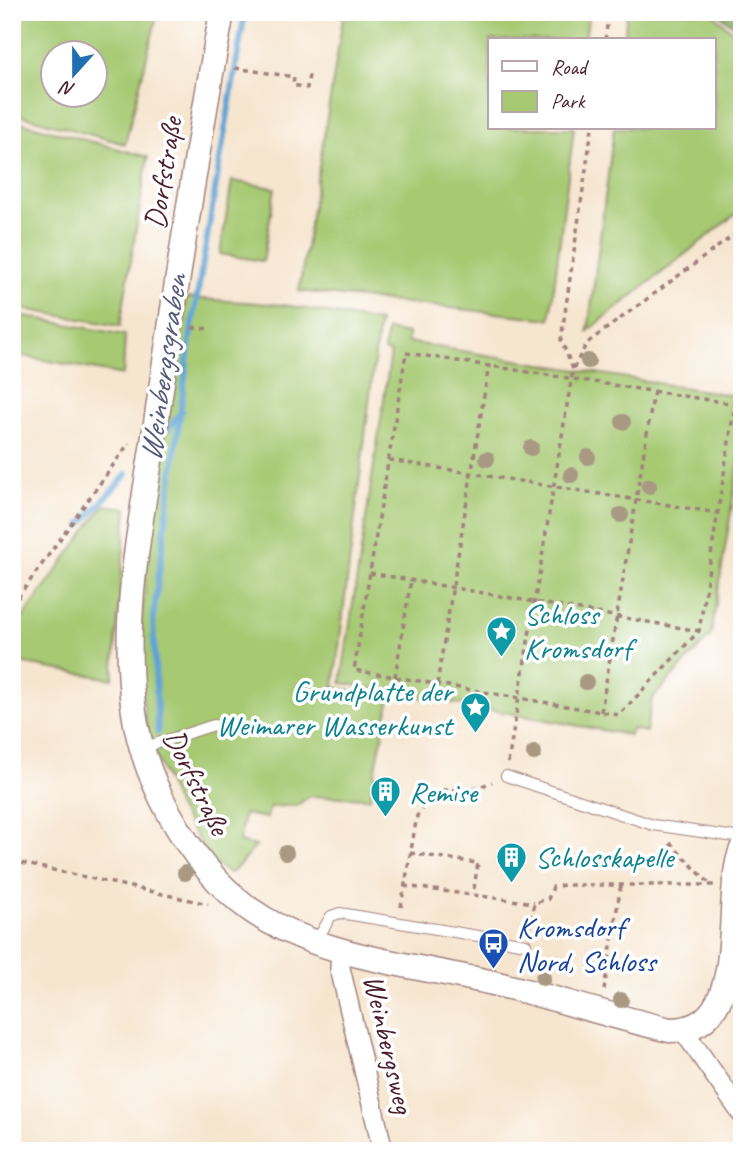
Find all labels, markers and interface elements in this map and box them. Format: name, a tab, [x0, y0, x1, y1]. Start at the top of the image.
north arrow	[38, 38, 108, 108]
legend	[488, 38, 716, 130]
text: Road	[551, 54, 590, 80]
text: N	[55, 74, 78, 102]
text: Park	[551, 88, 586, 114]
street label: Dorfstraße	[135, 112, 191, 232]
water label: Weinbergsgraben	[130, 269, 197, 464]
place label: Schloss Kromsdorf	[524, 595, 638, 667]
place icon: Schloss Kromsdorf	[484, 614, 518, 658]
place label: Grundplatte der Weimarer Wasserkunst	[216, 672, 455, 744]
place icon: Grundplatte der Weimarer Wasserkunst	[458, 691, 492, 735]
street label: Dorfstraße	[155, 723, 240, 843]
place label: Remise	[409, 773, 479, 811]
building icon: Remise	[369, 775, 403, 819]
place label: Schlosskapelle	[535, 838, 676, 876]
building icon: Schlosskapelle	[495, 840, 529, 884]
place label: Kromsdorf Nord, Schloss	[517, 908, 658, 980]
bus stop icon: Kromsdorf Nord, Schloss	[477, 927, 511, 971]
street label: Weinbergsweg	[355, 971, 424, 1118]

